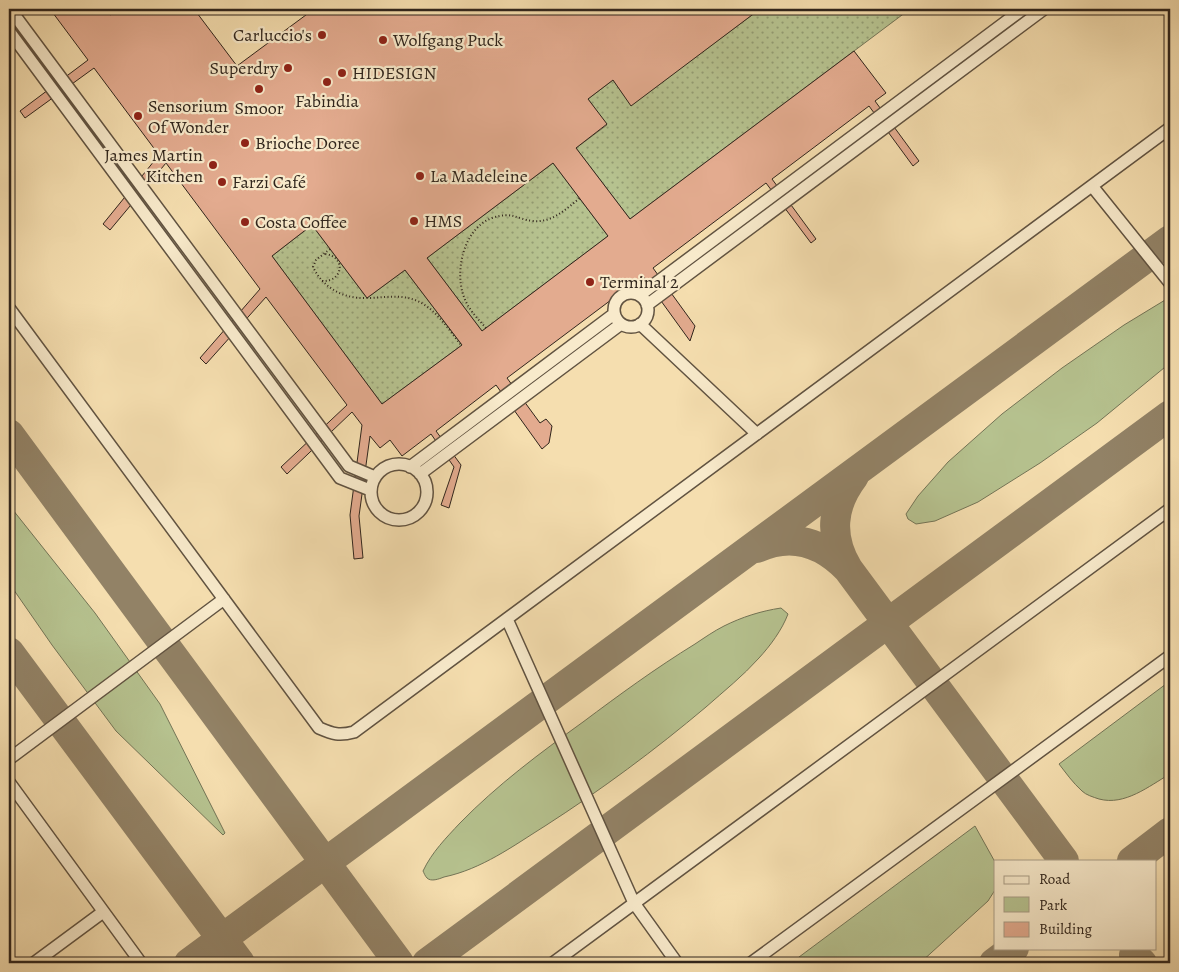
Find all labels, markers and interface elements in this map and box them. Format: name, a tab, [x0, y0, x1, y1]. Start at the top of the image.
place label: Carluccio's	[233, 23, 312, 47]
place label: Wolfgang Puck	[392, 28, 503, 52]
marker: Carluccio's	[316, 29, 328, 41]
marker: Wolfgang Puck	[377, 34, 389, 46]
place label: Superdry	[210, 56, 279, 80]
place label: HIDESIGN	[352, 61, 436, 85]
marker: Superdry	[282, 62, 294, 74]
marker: HIDESIGN	[336, 67, 348, 79]
marker: Fabindia	[321, 76, 333, 88]
marker: Smoor	[253, 83, 265, 95]
place label: Fabindia	[295, 89, 360, 113]
place label: Sensorium Of Wonder	[148, 94, 229, 139]
place label: Smoor	[234, 96, 284, 120]
marker: Sensorium Of Wonder	[132, 110, 144, 122]
place label: Brioche Doree	[255, 131, 360, 155]
marker: Brioche Doree	[239, 137, 251, 149]
place label: James Martin Kitchen	[104, 143, 203, 188]
marker: James Martin Kitchen	[207, 159, 219, 171]
place label: La Madeleine	[430, 164, 528, 188]
place label: Farzi Café	[232, 170, 306, 194]
marker: La Madeleine	[414, 170, 426, 182]
marker: Farzi Café	[216, 176, 228, 188]
place label: HMS	[424, 209, 462, 233]
place label: Costa Coffee	[255, 210, 347, 234]
marker: HMS	[408, 215, 420, 227]
marker: Costa Coffee	[239, 216, 251, 228]
place label: Terminal 2	[600, 270, 679, 294]
marker: Terminal 2	[584, 276, 596, 288]
legend	[994, 860, 1156, 950]
text: Road	[1039, 869, 1071, 889]
text: Park	[1039, 895, 1068, 915]
text: Building	[1039, 919, 1092, 939]

